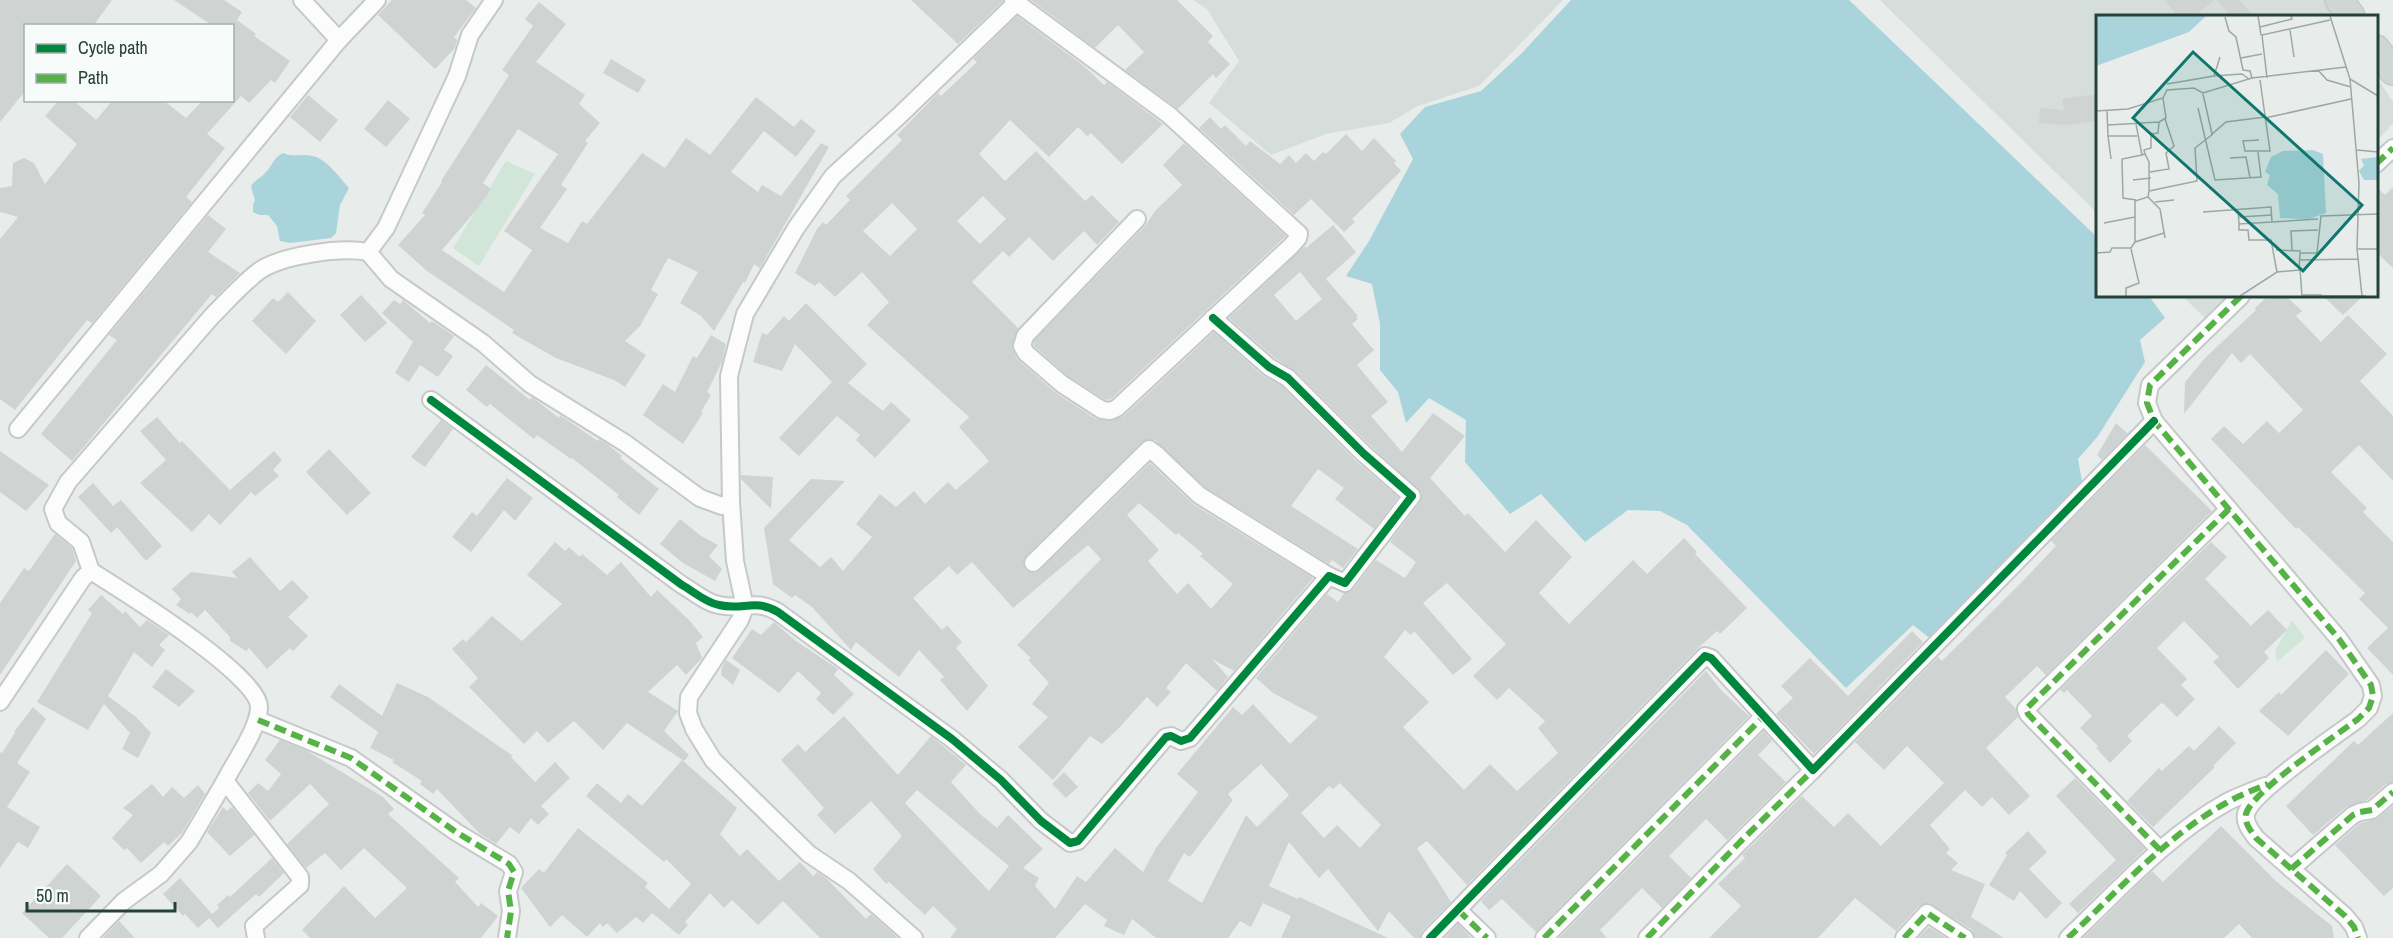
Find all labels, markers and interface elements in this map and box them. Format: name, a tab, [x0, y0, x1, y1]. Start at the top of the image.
inset map	[2096, 15, 2378, 297]
legend	[24, 24, 234, 102]
text: Cycle path	[78, 35, 148, 60]
text: Path	[78, 65, 108, 90]
scale bar	[27, 875, 176, 913]
text: 50 m	[36, 883, 69, 908]

